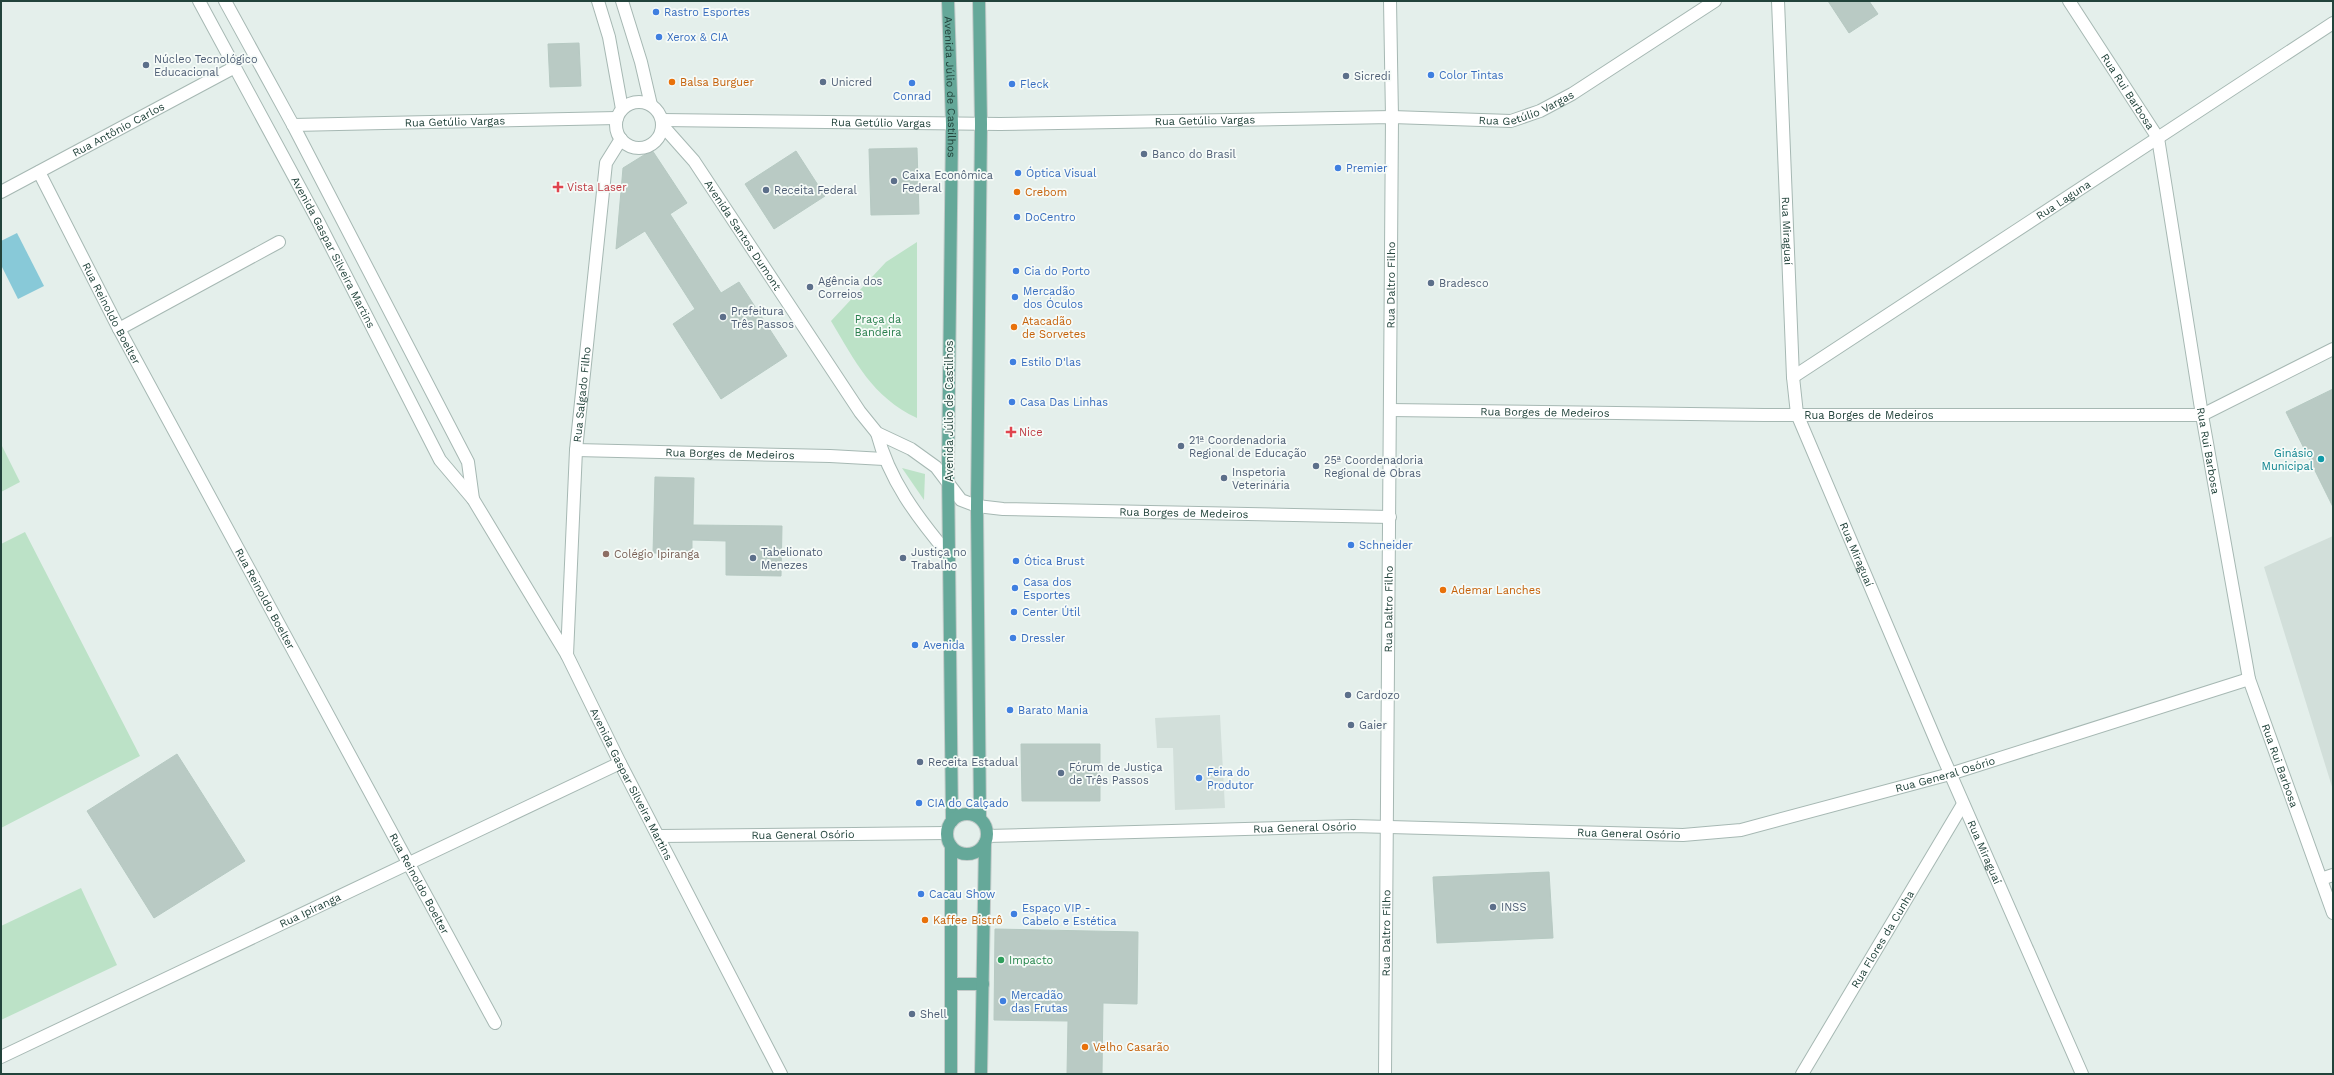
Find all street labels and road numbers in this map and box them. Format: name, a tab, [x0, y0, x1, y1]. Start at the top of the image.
street label: Avenida Júlio de Castilhos	[941, 16, 958, 158]
street label: Rua Rui Barbosa	[2098, 51, 2157, 132]
street label: Rua Getúlio Vargas	[1478, 88, 1576, 128]
street label: Rua Antônio Carlos	[70, 100, 167, 160]
street label: Rua Getúlio Vargas	[1155, 113, 1255, 128]
street label: Rua Getúlio Vargas	[405, 114, 506, 130]
street label: Rua Getúlio Vargas	[831, 116, 931, 130]
street label: Avenida Gaspar Silveira Martins	[288, 175, 378, 331]
street label: Avenida Santos Dumont	[702, 178, 784, 293]
street label: Rua Laguna	[2034, 178, 2093, 223]
street label: Rua Miraguaí	[1779, 196, 1795, 265]
street label: Rua Daltro Filho	[1384, 242, 1398, 328]
street label: Rua Reinoldo Boelter	[79, 261, 143, 367]
street label: Avenida Júlio de Castilhos	[943, 340, 956, 482]
street label: Rua Salgado Filho	[571, 346, 594, 443]
street label: Rua Borges de Medeiros	[1480, 405, 1610, 420]
street label: Rua Rui Barbosa	[2194, 406, 2222, 495]
street label: Rua Borges de Medeiros	[1804, 409, 1934, 422]
street label: Rua Borges de Medeiros	[665, 446, 795, 462]
street label: Rua Borges de Medeiros	[1119, 505, 1249, 521]
street label: Rua Miraguaí	[1837, 520, 1876, 589]
street label: Rua Reinoldo Boelter	[232, 546, 298, 652]
street label: Rua Daltro Filho	[1382, 566, 1396, 652]
street label: Avenida Gaspar Silveira Martins	[587, 706, 675, 863]
street label: Rua Rui Barbosa	[2259, 722, 2301, 809]
street label: Rua General Osório	[1894, 754, 1997, 795]
street label: Rua Miraguaí	[1964, 818, 2004, 886]
street label: Rua General Osório	[1253, 820, 1357, 836]
street label: Rua General Osório	[1577, 826, 1681, 842]
street label: Rua General Osório	[751, 828, 855, 842]
street label: Rua Reinoldo Boelter	[386, 831, 452, 937]
street label: Rua Flores da Cunha	[1849, 888, 1917, 991]
street label: Rua Daltro Filho	[1380, 890, 1393, 976]
street label: Rua Ipiranga	[277, 891, 343, 931]

